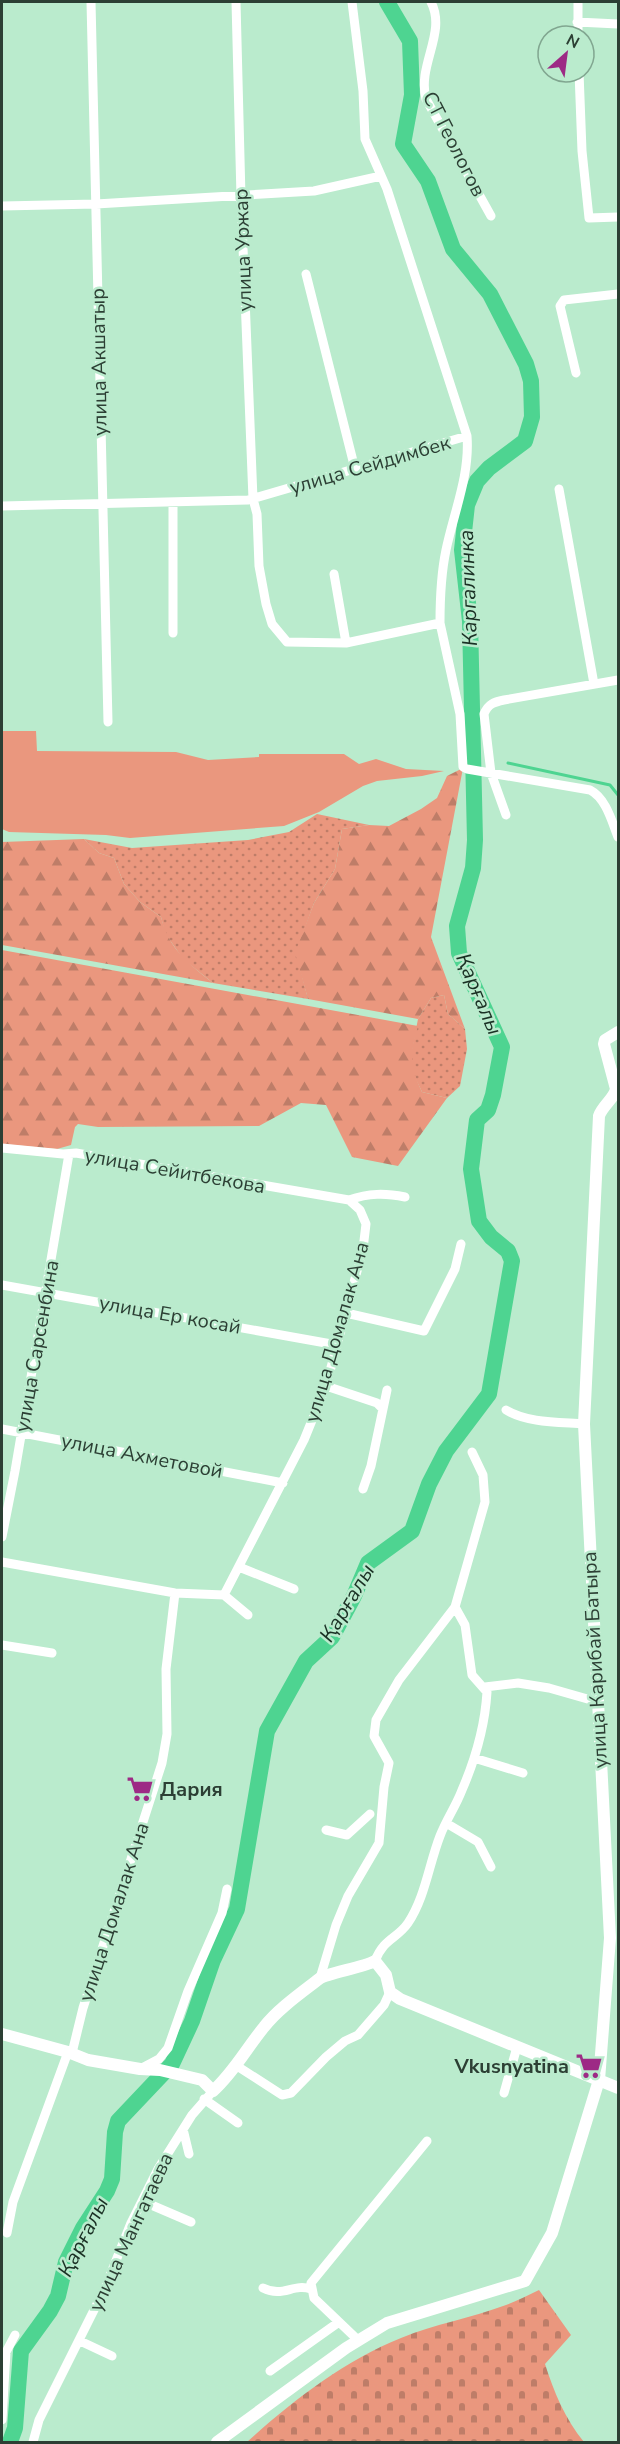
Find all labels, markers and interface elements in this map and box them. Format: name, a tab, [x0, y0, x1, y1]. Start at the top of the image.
north arrow	[536, 24, 596, 84]
text: N	[562, 29, 583, 54]
street label: СТ Геологов	[416, 87, 492, 201]
street label: улица Уржар	[227, 188, 259, 312]
street label: улица Акшатыр	[84, 288, 114, 436]
street label: улица Сейдимбек	[286, 429, 454, 501]
water label: Каргалинка	[452, 529, 484, 647]
water label: Қарғалы	[449, 949, 509, 1039]
street label: улица Сейитбекова	[83, 1142, 267, 1200]
street label: улица Домалак Ана	[298, 1239, 376, 1425]
street label: улица Сарсенбина	[9, 1258, 65, 1434]
street label: улица Ер косай	[97, 1289, 243, 1341]
street label: улица Ахметовой	[59, 1427, 225, 1485]
street label: улица Карибай Батыра	[576, 1551, 614, 1769]
water label: Қарғалы	[313, 1559, 381, 1647]
supermarket icon: Дария	[125, 1774, 155, 1804]
place label: Дария	[160, 1776, 223, 1803]
street label: улица Домалак Ана	[72, 1819, 156, 2005]
supermarket icon: Vkusnyatina	[574, 2051, 604, 2081]
place label: Vkusnyatina	[453, 2053, 569, 2080]
street label: улица Мангатаева	[82, 2148, 180, 2316]
water label: Қарғалы	[51, 2192, 115, 2282]

